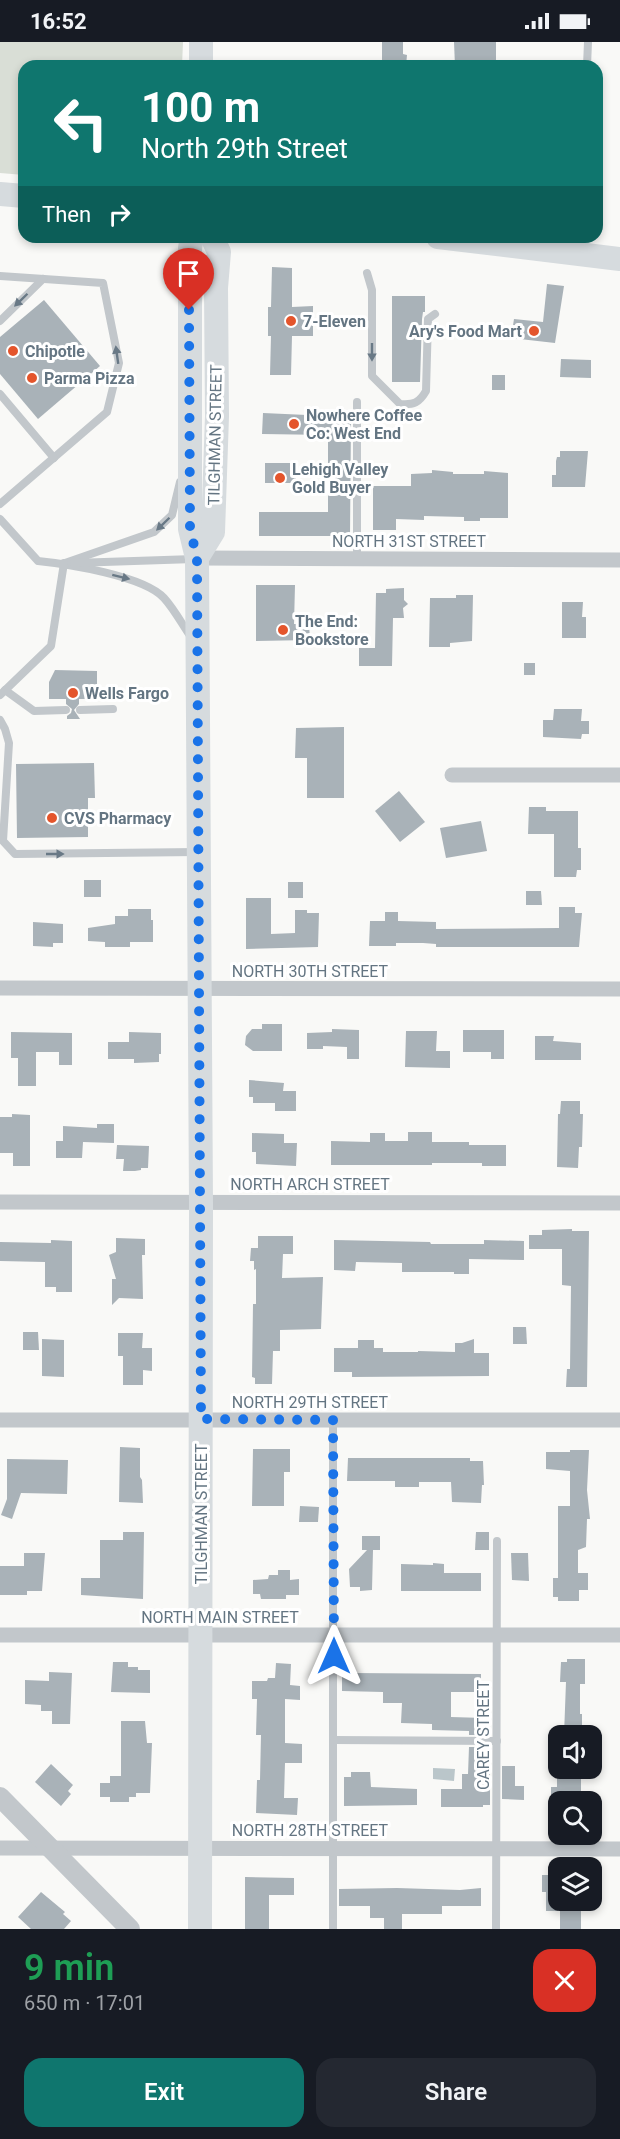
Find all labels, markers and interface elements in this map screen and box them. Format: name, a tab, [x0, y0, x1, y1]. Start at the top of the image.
text: 16:52	[30, 9, 87, 34]
text: 100 m	[141, 83, 260, 132]
icon: left	[42, 84, 120, 162]
text: North 29th Street	[141, 133, 348, 165]
icon: right	[103, 198, 136, 231]
text: Then	[42, 202, 91, 227]
pin	[163, 248, 214, 310]
icon: arrive	[172, 257, 205, 290]
one-way arrow	[14, 293, 29, 307]
place label: 7-Eleven	[303, 312, 366, 331]
marker: 7-Eleven	[284, 314, 298, 328]
place label: Ary's Food Mart	[409, 322, 523, 341]
marker: Ary's Food Mart	[527, 324, 541, 338]
place label: Chipotle	[25, 342, 85, 361]
one-way arrow	[367, 342, 377, 361]
marker: Chipotle	[6, 344, 20, 358]
one-way arrow	[112, 346, 122, 365]
street label: TILGHMAN STREET	[204, 364, 226, 506]
place label: Parma Pizza	[44, 369, 135, 388]
marker: Parma Pizza	[25, 371, 39, 385]
place label: Nowhere Coffee Co: West End	[306, 406, 422, 443]
marker: Nowhere Coffee Co: West End	[287, 417, 301, 431]
place label: Lehigh Valley Gold Buyer	[292, 460, 389, 497]
marker: Lehigh Valley Gold Buyer	[273, 471, 287, 485]
one-way arrow	[156, 517, 170, 531]
street label: NORTH 31ST STREET	[332, 532, 486, 551]
one-way arrow	[111, 573, 130, 583]
place label: The End: Bookstore	[295, 612, 369, 649]
marker: The End: Bookstore	[276, 623, 290, 637]
place label: Wells Fargo	[85, 684, 169, 703]
marker: Wells Fargo	[66, 686, 80, 700]
place label: CVS Pharmacy	[64, 809, 172, 828]
marker: CVS Pharmacy	[45, 811, 59, 825]
one-way arrow	[46, 849, 65, 859]
street label: NORTH 30TH STREET	[232, 962, 389, 981]
street label: NORTH ARCH STREET	[230, 1175, 390, 1194]
street label: NORTH 29TH STREET	[232, 1393, 389, 1412]
street label: TILGHMAN STREET	[192, 1443, 211, 1585]
street label: NORTH MAIN STREET	[141, 1608, 299, 1627]
position arrow	[302, 1624, 366, 1688]
street label: CAREY STREET	[474, 1679, 493, 1790]
map controls	[548, 1725, 602, 1911]
button: sound	[548, 1725, 602, 1779]
button: search	[548, 1791, 602, 1845]
street label: NORTH 28TH STREET	[232, 1821, 389, 1840]
button: layers	[548, 1857, 602, 1911]
text: 9 min	[24, 1947, 114, 1989]
button: close	[533, 1949, 596, 2012]
text: 650 m · 17:01	[24, 1991, 145, 2015]
button: Exit	[24, 2058, 304, 2127]
button: Share	[316, 2058, 596, 2127]

